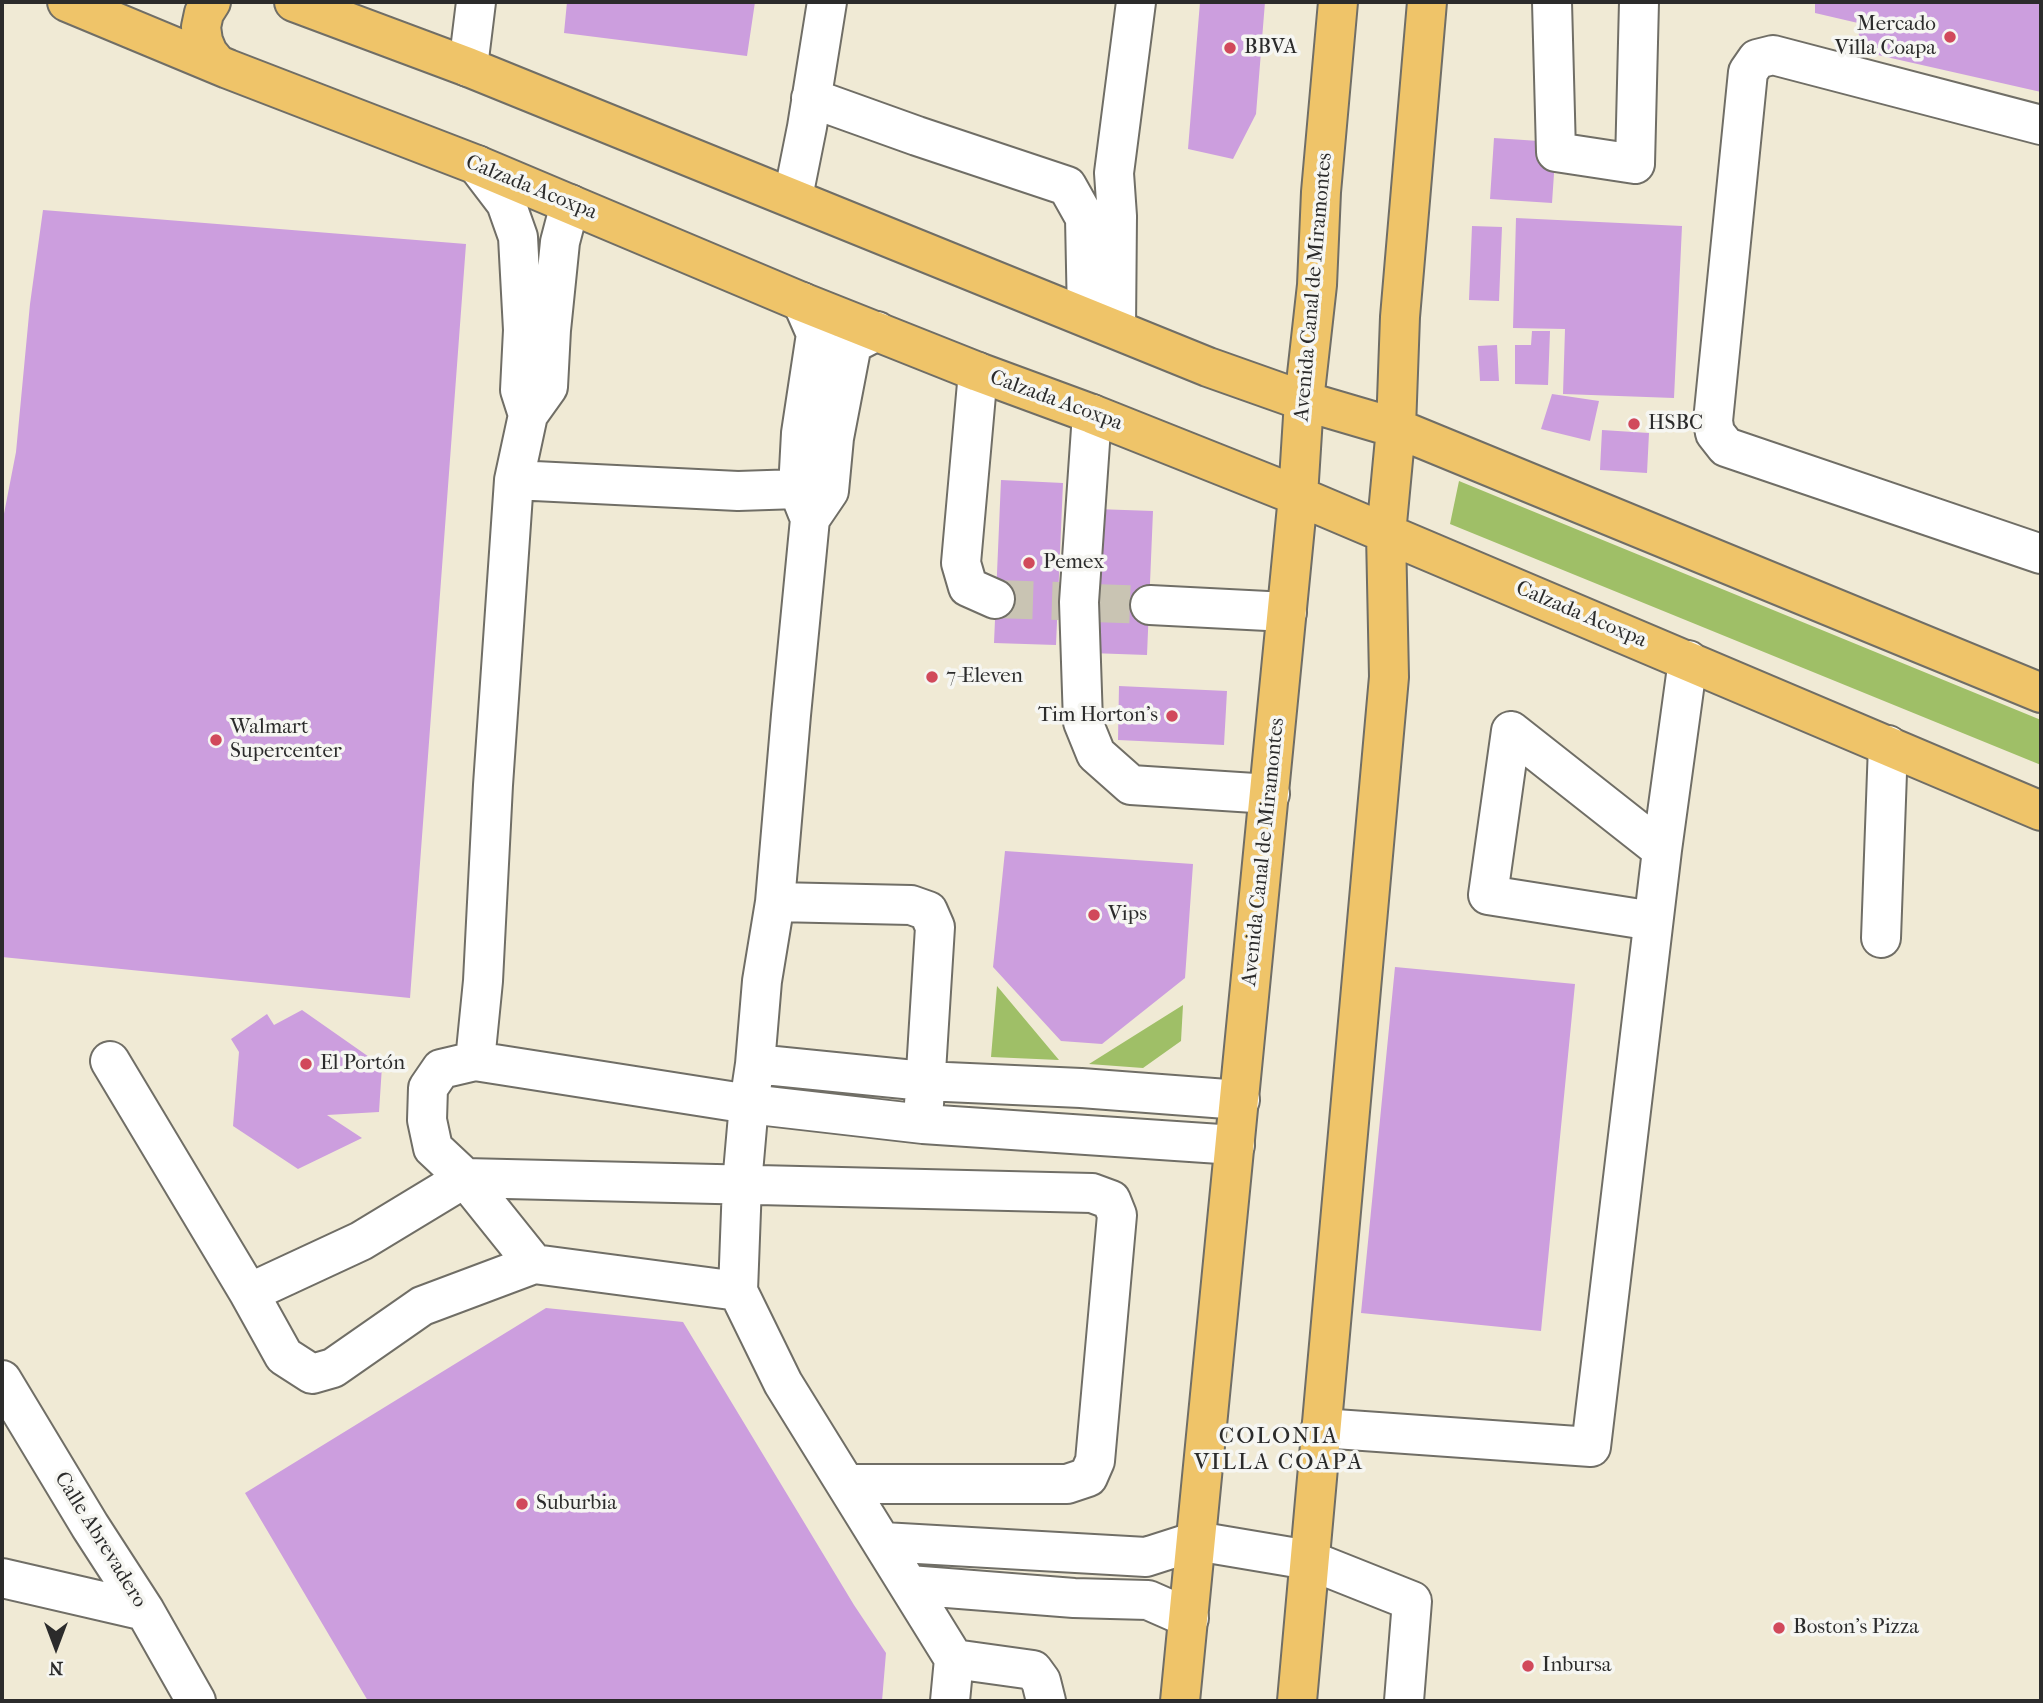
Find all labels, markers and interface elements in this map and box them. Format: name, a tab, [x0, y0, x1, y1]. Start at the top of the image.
place label: Mercado Villa Coapa	[1835, 12, 1936, 62]
marker: Mercado Villa Coapa	[1942, 29, 1958, 45]
place label: BBVA	[1244, 35, 1297, 61]
marker: BBVA	[1222, 40, 1238, 56]
street label: Calzada Acoxpa	[462, 150, 600, 226]
street label: Avenida Canal de Miramontes	[1290, 152, 1338, 422]
street label: Calzada Acoxpa	[986, 365, 1126, 437]
place label: HSBC	[1648, 411, 1703, 437]
marker: HSBC	[1626, 416, 1642, 432]
place label: Pemex	[1043, 550, 1104, 576]
marker: Pemex	[1021, 555, 1037, 571]
street label: Calzada Acoxpa	[1512, 576, 1650, 654]
place label: 7-Eleven	[946, 664, 1023, 690]
marker: 7-Eleven	[924, 669, 940, 685]
place label: Tim Horton's	[1038, 703, 1158, 729]
marker: Tim Horton's	[1164, 708, 1180, 724]
place label: Walmart Supercenter	[230, 715, 342, 765]
street label: Avenida Canal de Miramontes	[1237, 717, 1291, 987]
marker: Walmart Supercenter	[208, 732, 224, 748]
place label: Vips	[1108, 902, 1147, 928]
marker: Vips	[1086, 907, 1102, 923]
place label: El Portón	[320, 1051, 405, 1077]
marker: El Portón	[298, 1056, 314, 1072]
district label: COLONIA VILLA COAPA	[1195, 1423, 1363, 1477]
street label: Calle Abrevadero	[48, 1468, 152, 1612]
place label: Suburbia	[536, 1491, 617, 1517]
marker: Suburbia	[514, 1496, 530, 1512]
north arrow	[21, 1612, 91, 1682]
place label: Boston's Pizza	[1793, 1615, 1919, 1641]
marker: Boston's Pizza	[1771, 1620, 1787, 1636]
place label: Inbursa	[1542, 1653, 1611, 1679]
text: N	[49, 1657, 63, 1679]
marker: Inbursa	[1520, 1658, 1536, 1674]

